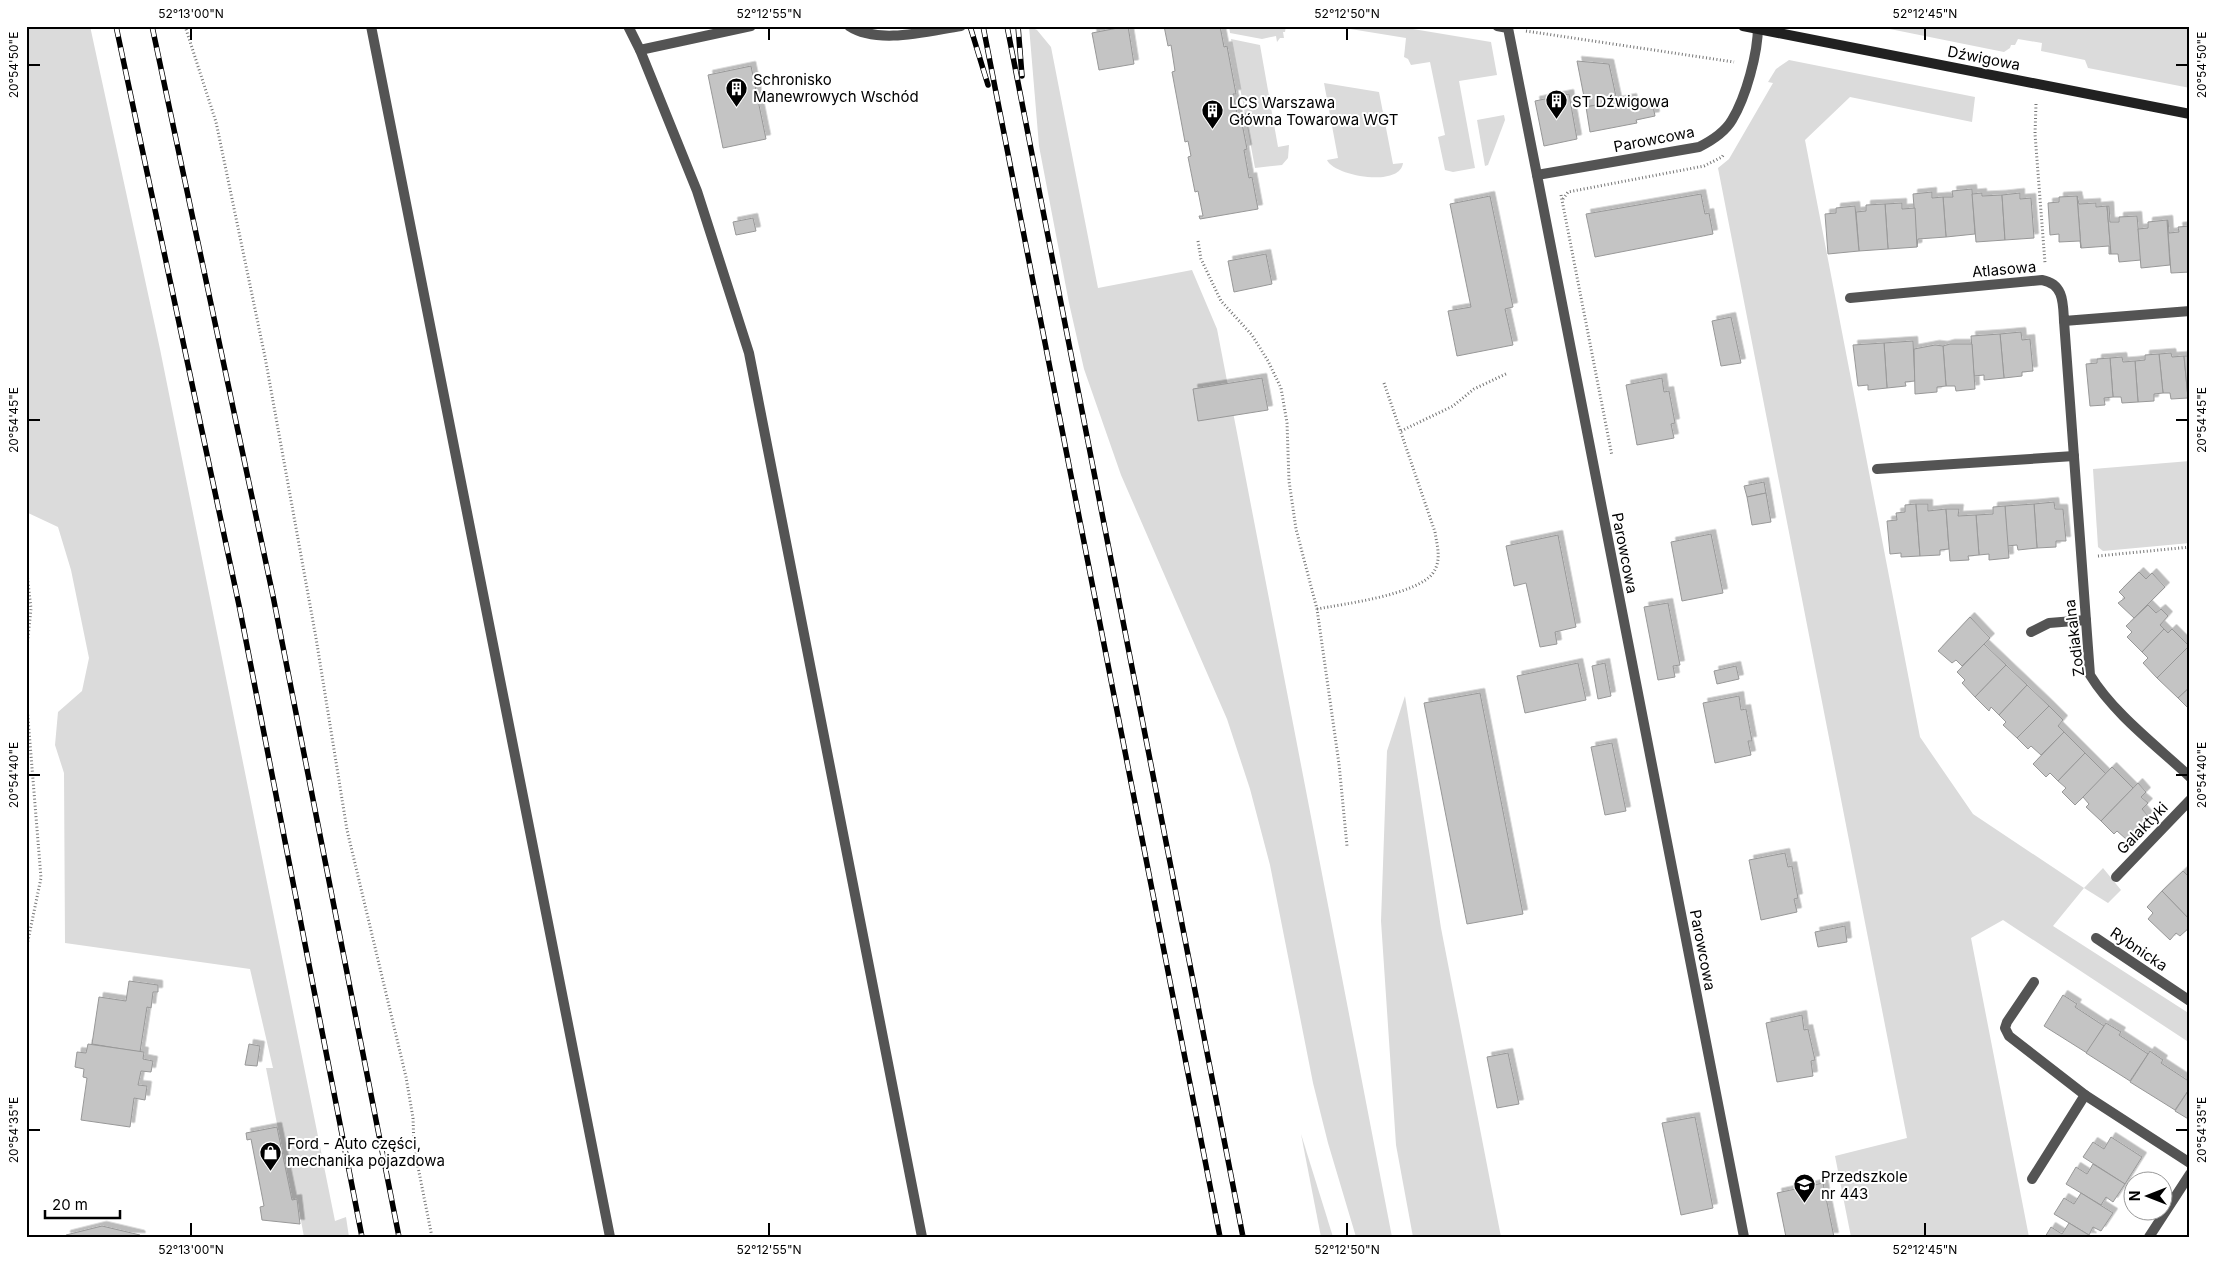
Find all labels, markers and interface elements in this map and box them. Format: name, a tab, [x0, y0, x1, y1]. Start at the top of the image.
text: 52°13'00"N	[158, 6, 224, 21]
text: 52°12'55"N	[736, 6, 802, 21]
text: 52°12'50"N	[1314, 6, 1380, 21]
text: 52°12'45"N	[1893, 6, 1957, 21]
text: 20°54'50"E	[6, 32, 21, 98]
text: 20°54'50"E	[2194, 32, 2209, 98]
street label: Dźwigowa	[1946, 42, 2022, 74]
place label: Schronisko Manewrowych Wschód	[753, 70, 919, 106]
building icon: Schronisko Manewrowych Wschód	[725, 76, 749, 107]
building icon: ST Dźwigowa	[1544, 89, 1568, 120]
place label: ST Dźwigowa	[1572, 92, 1669, 111]
place label: LCS Warszawa Główna Towarowa WGT	[1229, 93, 1399, 129]
building icon: LCS Warszawa Główna Towarowa WGT	[1201, 99, 1225, 130]
street label: Parowcowa	[1612, 122, 1696, 156]
street label: Atlasowa	[1971, 257, 2037, 281]
text: 20°54'45"E	[6, 387, 21, 453]
text: 20°54'45"E	[2194, 387, 2209, 453]
street label: Parowcowa	[1608, 511, 1642, 595]
street label: Zodiakalna	[2060, 599, 2088, 677]
text: 20°54'40"E	[6, 742, 21, 808]
text: 20°54'40"E	[2194, 742, 2209, 808]
street label: Galaktyki	[2112, 798, 2172, 858]
street label: Parowcowa	[1686, 908, 1720, 992]
street label: Rybnicka	[2107, 923, 2171, 975]
text: 20°54'35"E	[6, 1097, 21, 1163]
text: 20°54'35"E	[2194, 1097, 2209, 1163]
place label: Ford - Auto części, mechanika pojazdowa	[287, 1134, 445, 1170]
shop icon: Ford - Auto części, mechanika pojazdowa	[259, 1140, 283, 1171]
place label: Przedszkole nr 443	[1821, 1167, 1908, 1203]
north arrow	[2124, 1170, 2174, 1220]
school or university icon: Przedszkole nr 443	[1793, 1173, 1817, 1204]
scale bar	[45, 1188, 120, 1220]
text: N	[2126, 1191, 2143, 1201]
text: 20 m	[52, 1195, 88, 1214]
text: 52°13'00"N	[158, 1242, 224, 1257]
text: 52°12'55"N	[736, 1242, 802, 1257]
text: 52°12'50"N	[1314, 1242, 1380, 1257]
text: 52°12'45"N	[1893, 1242, 1957, 1257]

